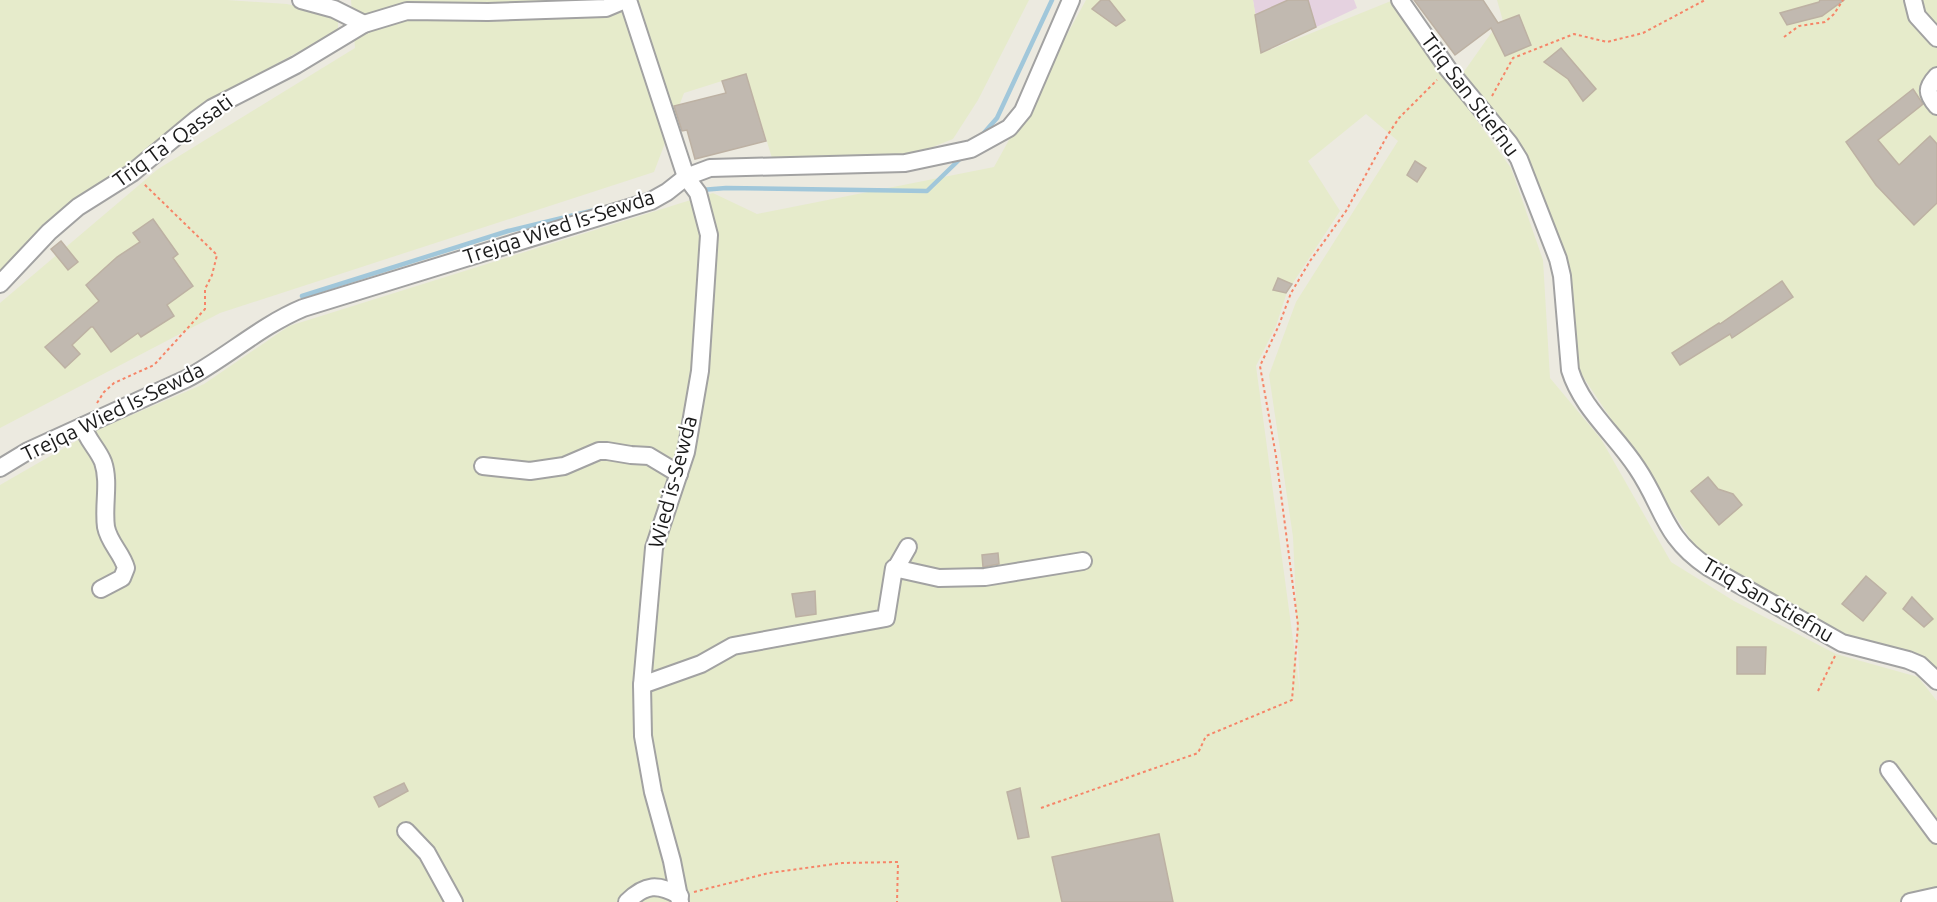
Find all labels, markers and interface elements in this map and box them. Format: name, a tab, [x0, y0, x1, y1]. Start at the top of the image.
street label: Triq San Stiefnu	[1417, 28, 1525, 161]
street label: Triq Ta' Qassati	[108, 89, 237, 192]
street label: Trejqa Wied Is-Sewda	[460, 184, 657, 268]
street label: Trejqa Wied Is-Sewda	[18, 357, 208, 466]
street label: Wied is-Sewda	[643, 413, 701, 550]
street label: Triq San Stiefnu	[1699, 552, 1838, 646]

